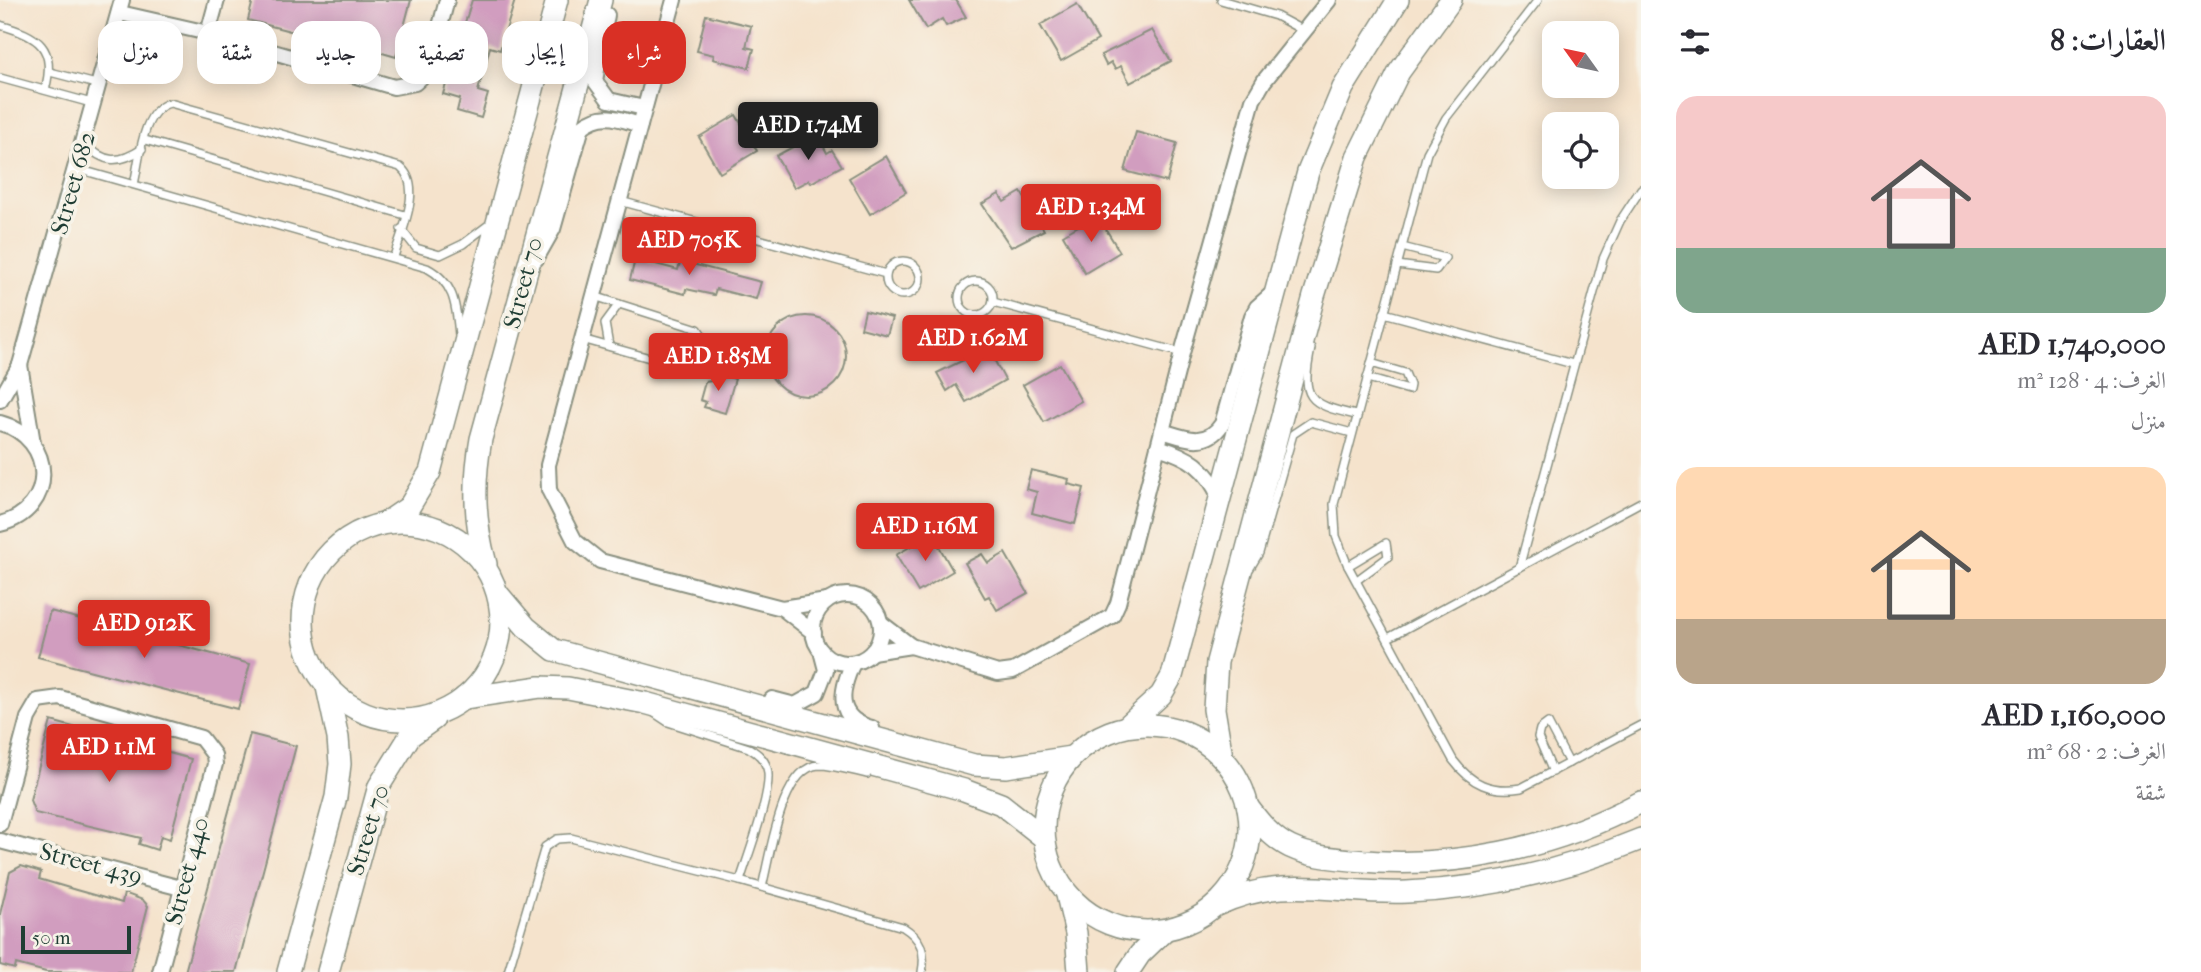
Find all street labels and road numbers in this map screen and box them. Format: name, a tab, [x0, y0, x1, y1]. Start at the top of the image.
street label: Street 682	[45, 128, 101, 238]
street label: Street 70	[497, 234, 549, 332]
street label: Street 70	[341, 781, 395, 879]
street label: Street 440	[159, 814, 215, 928]
street label: Street 439	[37, 837, 145, 891]

